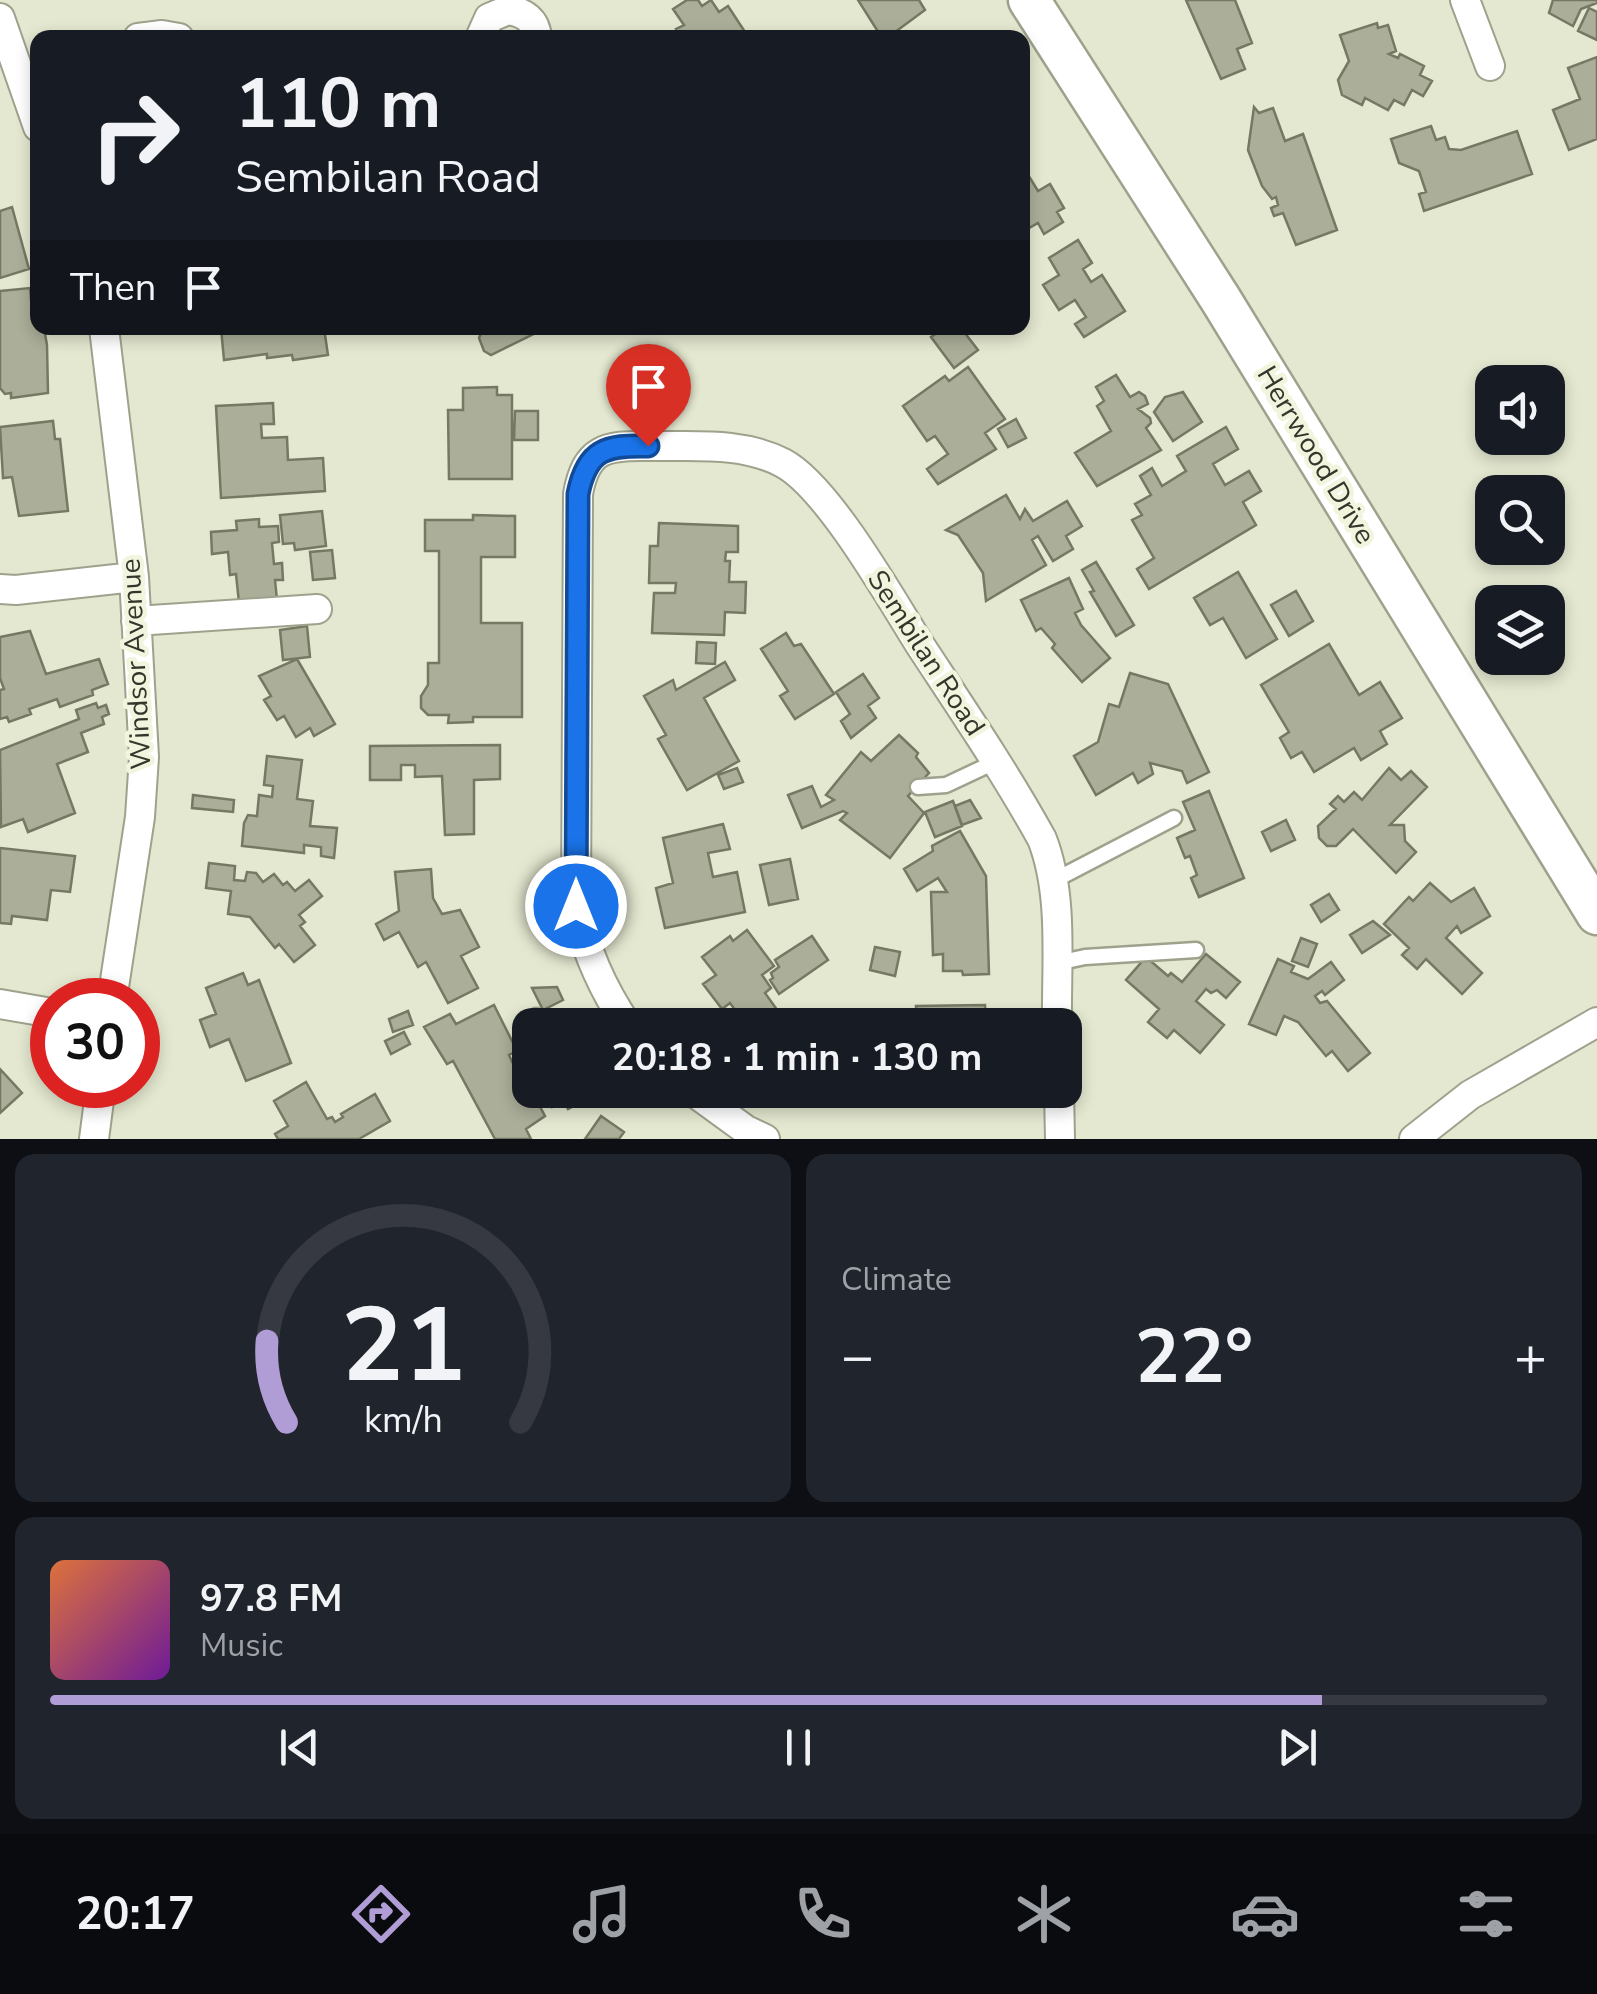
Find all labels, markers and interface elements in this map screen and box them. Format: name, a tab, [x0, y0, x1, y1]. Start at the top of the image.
text: 110 m	[235, 56, 441, 152]
icon: right	[70, 70, 200, 200]
text: Sembilan Road	[235, 147, 541, 208]
icon: arrive	[176, 260, 231, 315]
text: Then	[70, 262, 156, 313]
pin	[606, 344, 691, 447]
icon: arrive	[621, 359, 676, 414]
street label: Herrwood Drive	[1248, 359, 1384, 551]
map controls	[1475, 365, 1565, 675]
button: sound	[1475, 365, 1565, 455]
button: search	[1475, 475, 1565, 565]
street label: Windsor Avenue	[112, 558, 160, 770]
street label: Sembilan Road	[858, 563, 994, 743]
button: layers	[1475, 585, 1565, 675]
position arrow	[524, 854, 628, 958]
speed limit sign: 30	[30, 978, 160, 1108]
text: 20:18 · 1 min · 130 m	[612, 1032, 982, 1083]
text: Climate	[841, 1258, 952, 1301]
text: 21	[341, 1275, 465, 1417]
text: 22°	[1135, 1306, 1253, 1408]
text: −	[841, 1319, 874, 1394]
text: +	[1514, 1319, 1547, 1394]
text: km/h	[364, 1396, 442, 1445]
text: 97.8 FM	[200, 1573, 342, 1624]
text: Music	[200, 1624, 283, 1667]
icon: previous	[272, 1720, 327, 1775]
icon: pause	[771, 1720, 826, 1775]
icon: next	[1270, 1720, 1325, 1775]
icon: directions	[346, 1879, 416, 1949]
icon: music	[567, 1879, 637, 1949]
icon: phone	[788, 1879, 858, 1949]
icon: climate	[1009, 1879, 1079, 1949]
icon: car	[1230, 1879, 1300, 1949]
icon: filters	[1451, 1879, 1521, 1949]
text: 20:17	[76, 1884, 195, 1945]

